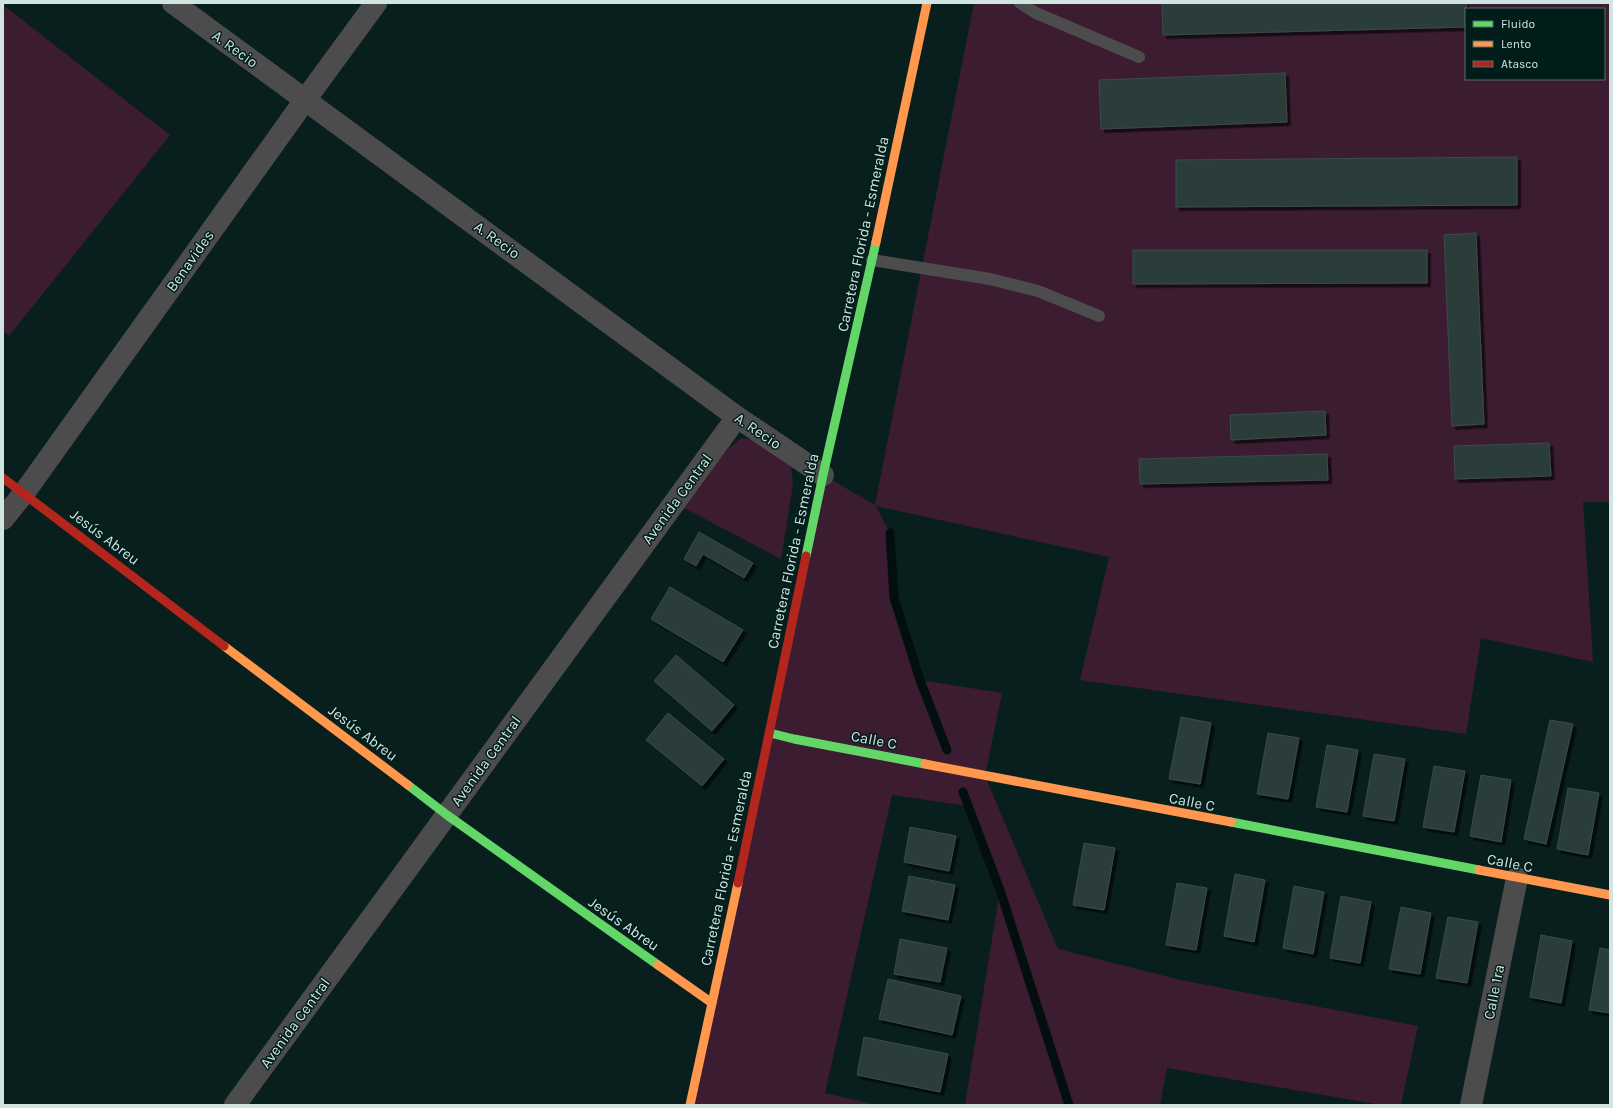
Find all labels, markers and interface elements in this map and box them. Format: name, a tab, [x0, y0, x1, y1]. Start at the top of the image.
legend	[1465, 8, 1605, 80]
text: Fluido	[1501, 17, 1535, 31]
street label: A. Recio	[209, 26, 261, 72]
text: Lento	[1501, 37, 1531, 51]
text: Atasco	[1501, 57, 1538, 71]
street label: Carretera Florida - Esmeralda	[833, 135, 893, 333]
street label: A. Recio	[471, 217, 523, 263]
street label: Benavides	[162, 227, 218, 295]
street label: A. Recio	[731, 409, 785, 453]
street label: Avenida Central	[638, 450, 716, 548]
street label: Carretera Florida - Esmeralda	[763, 452, 823, 650]
street label: Jesús Abreu	[67, 505, 143, 569]
street label: Jesús Abreu	[325, 701, 401, 765]
street label: Avenida Central	[447, 712, 525, 810]
street label: Calle C	[850, 727, 898, 753]
street label: Carretera Florida - Esmeralda	[696, 769, 756, 967]
street label: Calle C	[1168, 789, 1216, 815]
street label: Calle C	[1486, 850, 1534, 876]
street label: Jesús Abreu	[585, 893, 663, 955]
street label: Calle 1ra	[1480, 963, 1508, 1021]
street label: Avenida Central	[256, 974, 334, 1072]

